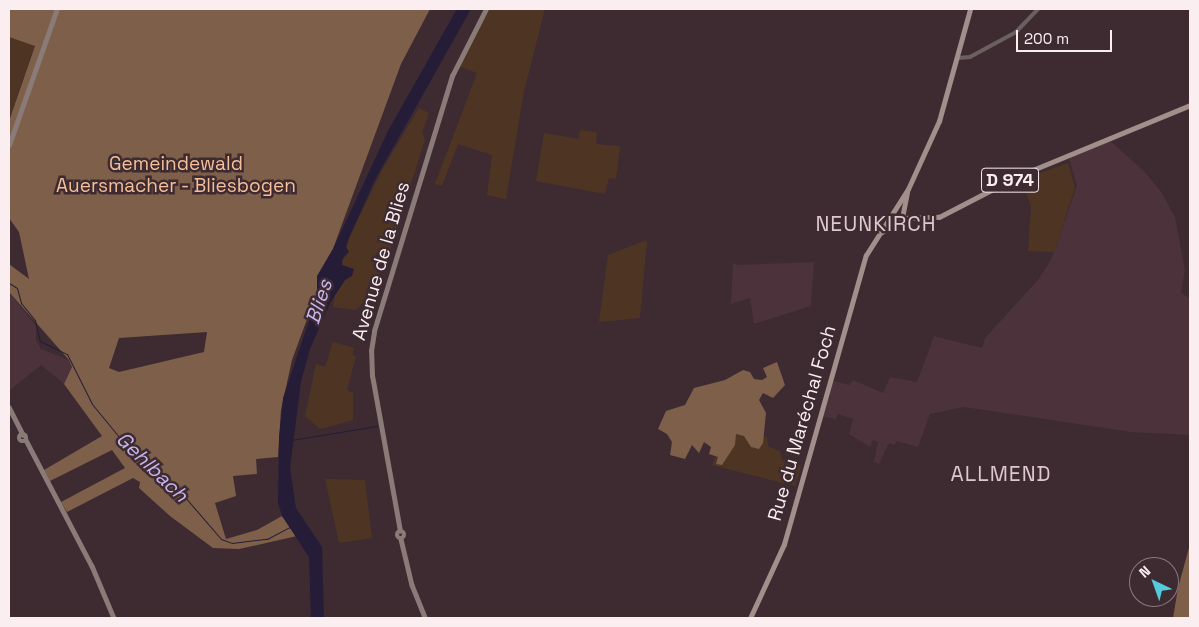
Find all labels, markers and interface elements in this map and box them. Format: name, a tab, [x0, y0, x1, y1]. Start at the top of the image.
scale bar	[1019, 20, 1115, 52]
text: 200 m	[1024, 29, 1069, 48]
park label: Gemeindewald Auersmacher - Bliesbogen	[56, 153, 296, 197]
road number: D 974	[980, 164, 1040, 196]
street label: Avenue de la Blies	[347, 179, 415, 343]
district label: NEUNKIRCH	[814, 211, 938, 237]
water label: Blies	[301, 277, 337, 327]
street label: Rue du Maréchal Foch	[763, 323, 841, 523]
water label: Gehlbach	[111, 427, 193, 507]
district label: ALLMEND	[950, 461, 1052, 487]
north arrow	[1129, 557, 1179, 607]
text: N	[1135, 562, 1154, 581]

